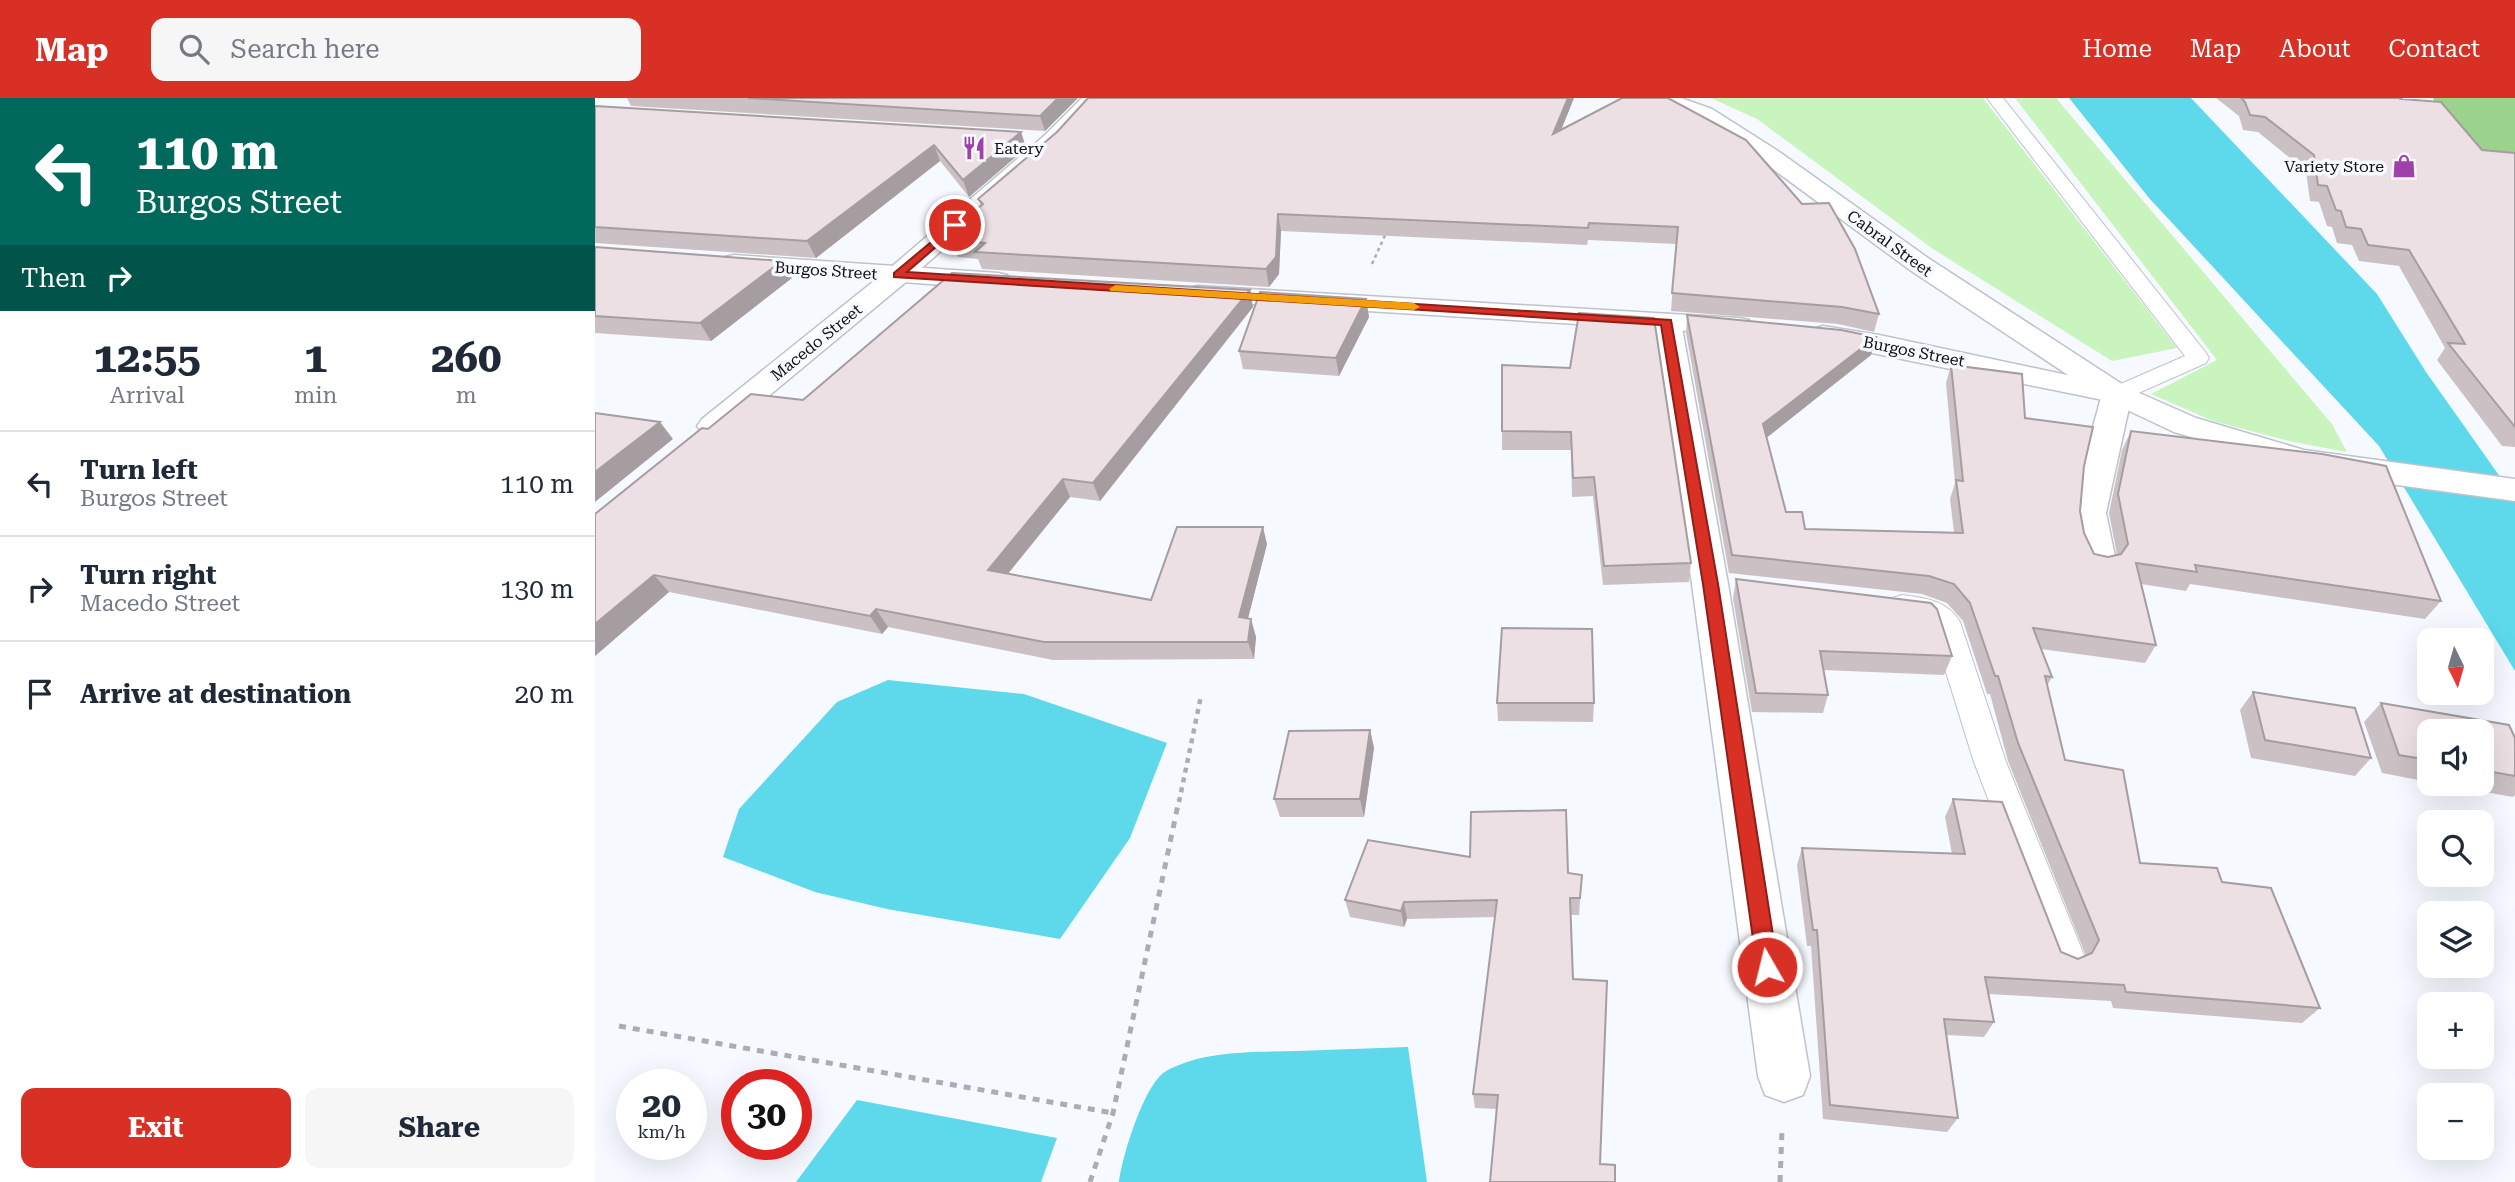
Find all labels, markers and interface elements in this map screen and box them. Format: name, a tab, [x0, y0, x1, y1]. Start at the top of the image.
search box	[151, 18, 641, 81]
text: Map	[35, 30, 109, 69]
icon: search	[175, 30, 213, 68]
text: Search here	[231, 34, 380, 64]
text: Home	[2082, 35, 2152, 63]
text: Map	[2190, 35, 2241, 63]
text: About	[2279, 35, 2350, 63]
text: Contact	[2388, 35, 2480, 63]
text: 110 m	[136, 124, 278, 181]
icon: left	[21, 126, 112, 217]
restaurant icon: Eatery	[960, 134, 988, 162]
place label: Eatery	[994, 139, 1044, 158]
shop icon: Variety Store	[2390, 152, 2418, 180]
place label: Variety Store	[2284, 157, 2384, 176]
text: Burgos Street	[136, 183, 342, 221]
pin	[925, 195, 985, 255]
icon: arrive	[936, 206, 974, 244]
street label: Cabral Street	[1843, 206, 1936, 281]
street label: Burgos Street	[774, 257, 878, 284]
icon: right	[100, 259, 138, 297]
text: Then	[21, 263, 86, 293]
street label: Macedo Street	[767, 300, 866, 385]
street label: Burgos Street	[1862, 332, 1966, 371]
text: 12:55	[94, 333, 201, 382]
text: 1	[304, 333, 328, 382]
text: 260	[431, 333, 501, 382]
text: Arrival	[110, 382, 184, 409]
text: min	[294, 382, 337, 409]
text: m	[456, 382, 477, 409]
text: Turn left	[80, 455, 198, 485]
icon: left	[21, 465, 59, 503]
text: 110 m	[500, 469, 574, 499]
text: Burgos Street	[80, 485, 228, 512]
text: Turn right	[80, 560, 216, 590]
icon: right	[21, 570, 59, 608]
text: 130 m	[500, 574, 574, 604]
text: Macedo Street	[80, 590, 240, 617]
north arrow	[2417, 628, 2494, 705]
map controls	[2417, 628, 2494, 1160]
icon: arrive	[21, 675, 59, 713]
text: Arrive at destination	[80, 679, 351, 709]
text: 20 m	[515, 679, 574, 709]
button: sound	[2417, 719, 2494, 796]
button: search	[2417, 810, 2494, 887]
button: layers	[2417, 901, 2494, 978]
position arrow	[1730, 930, 1804, 1004]
button: +	[2417, 992, 2494, 1069]
speed limit sign: 30	[721, 1069, 812, 1160]
button: −	[2417, 1083, 2494, 1160]
text: 20	[642, 1085, 681, 1126]
button: Exit	[21, 1088, 291, 1168]
button: Share	[305, 1088, 574, 1168]
text: km/h	[637, 1121, 686, 1142]

